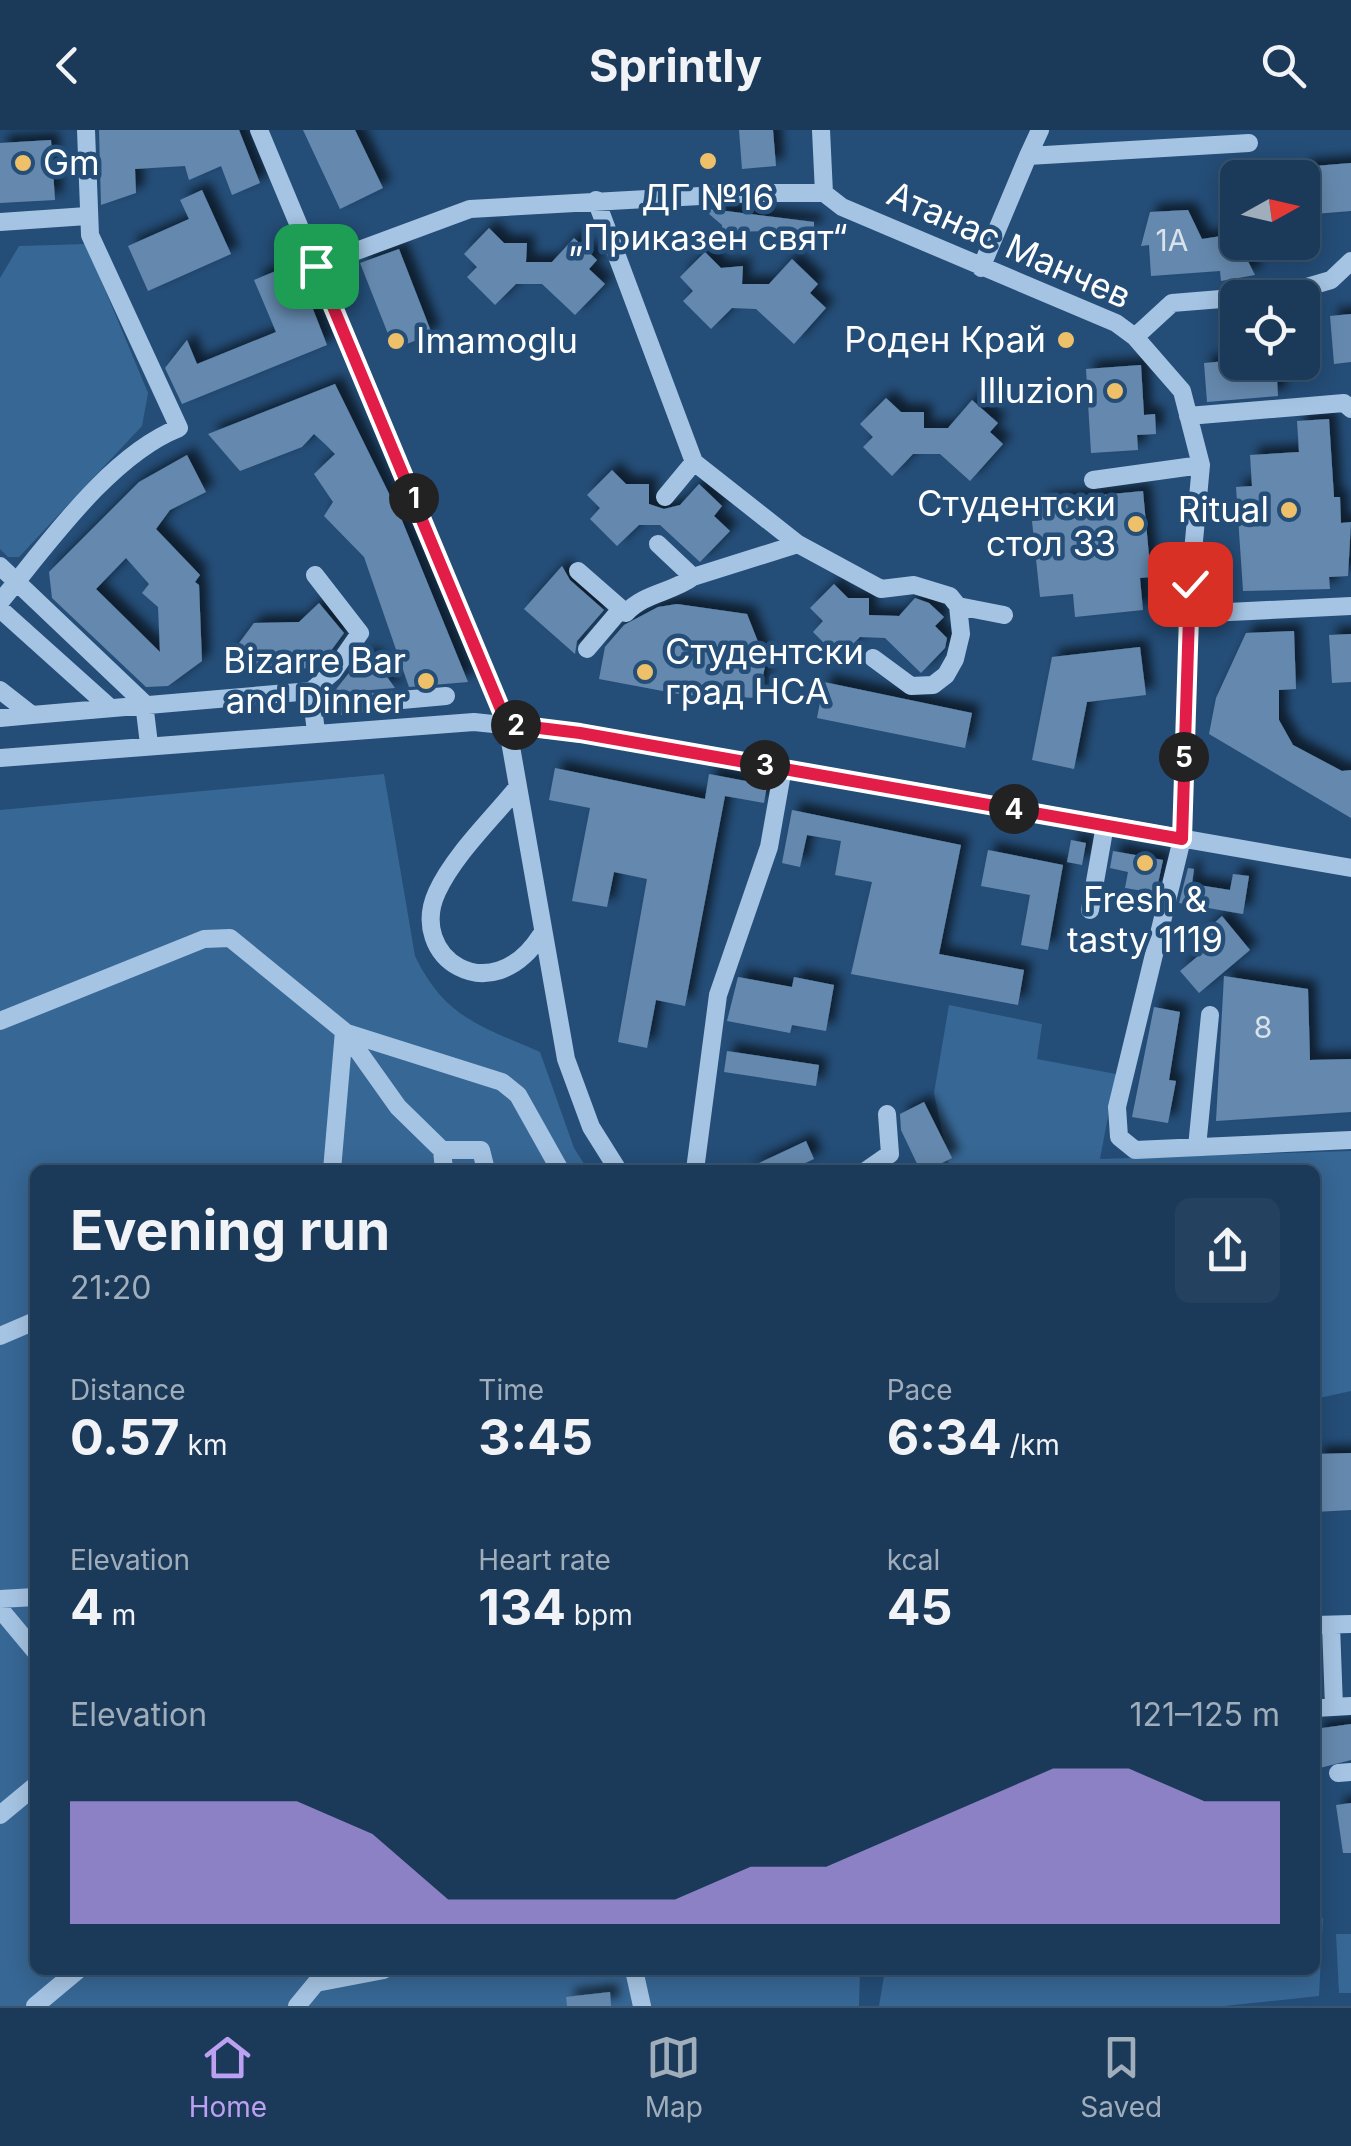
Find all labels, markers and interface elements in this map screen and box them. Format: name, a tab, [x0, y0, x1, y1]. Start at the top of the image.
icon: back	[40, 38, 95, 93]
text: Sprintly	[589, 38, 762, 93]
icon: search	[1256, 38, 1311, 93]
place label: Gm	[43, 141, 100, 183]
marker: ДГ №16 „Приказен свят“	[697, 150, 719, 172]
marker: Gm	[12, 152, 34, 174]
north arrow	[1220, 160, 1320, 260]
map controls	[1220, 160, 1320, 380]
street label: Атанас Манчев	[881, 172, 1138, 317]
place label: ДГ №16 „Приказен свят“	[568, 176, 848, 258]
house number: 1А	[1156, 222, 1188, 258]
pin	[274, 224, 359, 309]
icon: arrive	[289, 239, 344, 294]
button: locate	[1220, 280, 1320, 380]
place label: Роден Край	[844, 318, 1046, 360]
place label: Imamoglu	[416, 319, 578, 361]
marker: Роден Край	[1055, 329, 1077, 351]
marker: Imamoglu	[385, 330, 407, 352]
place label: Illuzion	[978, 369, 1095, 411]
marker: Illuzion	[1104, 380, 1126, 402]
pin: 1	[389, 473, 439, 523]
text: 1	[408, 481, 420, 515]
place label: Студентски стол 33	[917, 482, 1116, 564]
place label: Ritual	[1178, 488, 1269, 530]
marker: Ritual	[1278, 499, 1300, 521]
marker: Студентски стол 33	[1125, 513, 1147, 535]
pin	[1148, 542, 1233, 627]
icon: check	[1163, 557, 1218, 612]
place label: Студентски град НСА	[665, 630, 864, 712]
place label: Bizarre Bar and Dinner	[223, 639, 406, 721]
marker: Студентски град НСА	[634, 661, 656, 683]
marker: Bizarre Bar and Dinner	[415, 670, 437, 692]
pin: 2	[491, 700, 541, 750]
text: 2	[507, 708, 525, 742]
pin: 5	[1159, 732, 1209, 782]
pin: 3	[740, 740, 790, 790]
text: 5	[1175, 740, 1193, 774]
text: 3	[756, 748, 774, 782]
pin: 4	[989, 784, 1039, 834]
text: 4	[1005, 792, 1023, 826]
marker: Fresh & tasty 1119	[1134, 852, 1156, 874]
place label: Fresh & tasty 1119	[1067, 878, 1223, 960]
house number: 8	[1254, 1009, 1272, 1045]
text: Evening run	[70, 1197, 390, 1263]
button: share	[1175, 1198, 1280, 1303]
text: 21:20	[70, 1268, 151, 1307]
text: Distance	[70, 1373, 186, 1407]
text: Time	[478, 1373, 544, 1407]
text: Pace	[887, 1373, 953, 1407]
text: 0.57	[70, 1407, 180, 1467]
text: 3:45	[478, 1407, 593, 1467]
text: 6:34	[887, 1407, 1002, 1467]
text: km	[180, 1428, 227, 1462]
text: /km	[1002, 1428, 1060, 1462]
text: Elevation	[70, 1543, 190, 1577]
text: Heart rate	[478, 1543, 611, 1577]
text: kcal	[887, 1543, 940, 1577]
text: 4	[70, 1577, 104, 1637]
text: 134	[478, 1577, 566, 1637]
text: 45	[887, 1577, 952, 1637]
text: m	[104, 1598, 136, 1632]
text: bpm	[566, 1598, 633, 1632]
text: Elevation	[70, 1695, 207, 1734]
text: 121–125 m	[1129, 1695, 1280, 1734]
tab: Home	[189, 2030, 267, 2124]
tab: Map	[645, 2030, 703, 2124]
tab: Saved	[1080, 2030, 1162, 2124]

